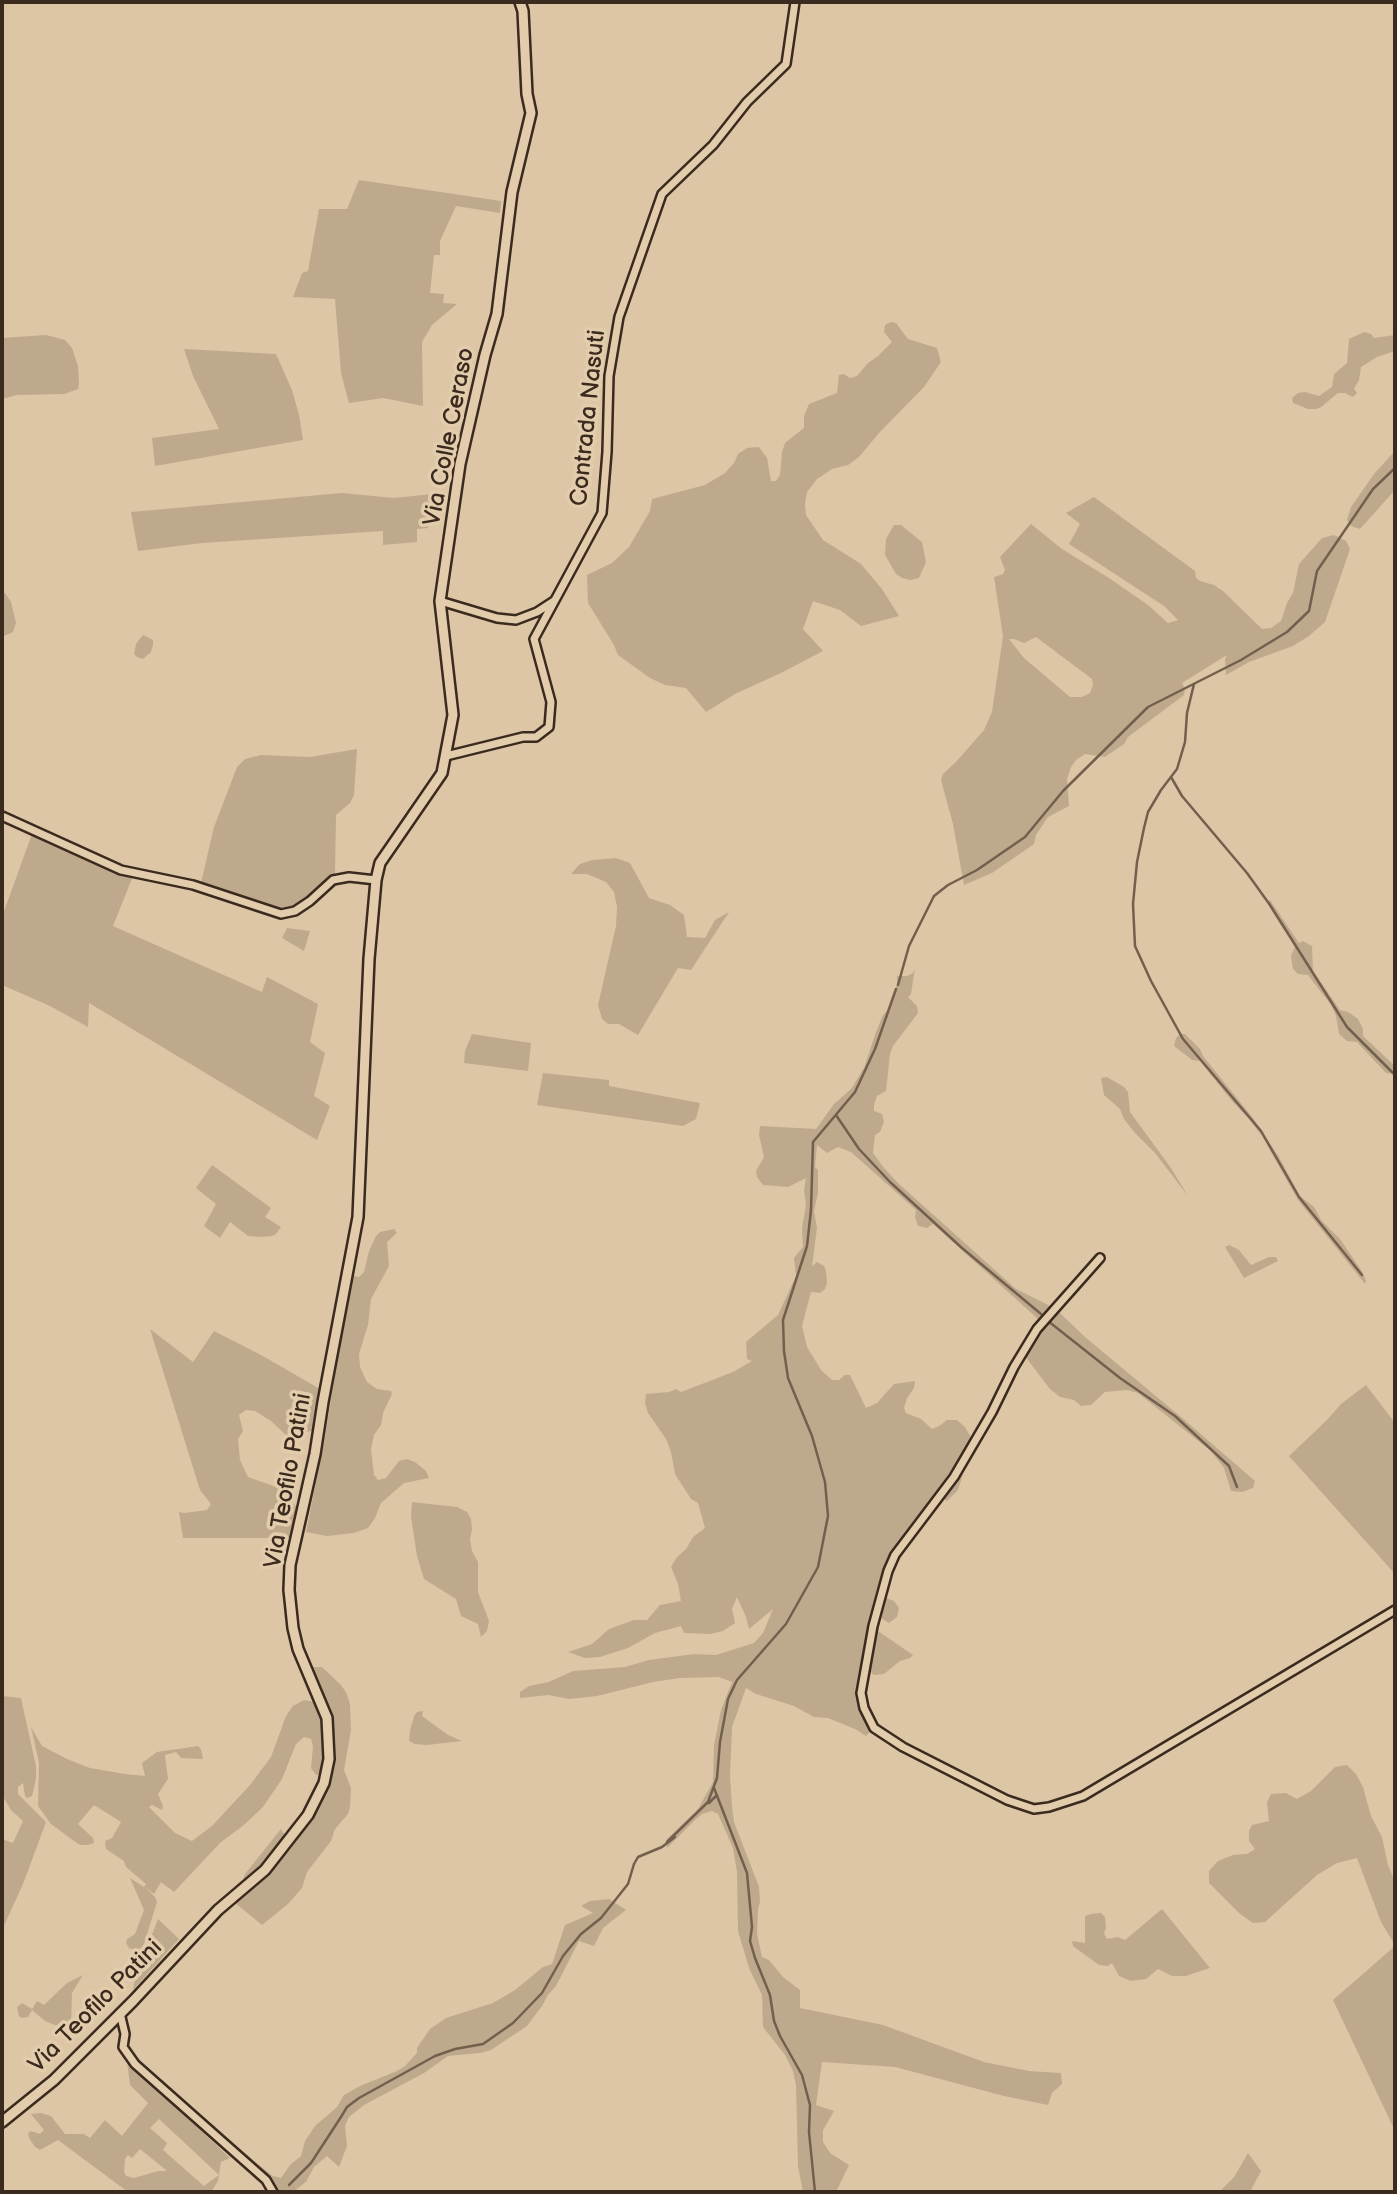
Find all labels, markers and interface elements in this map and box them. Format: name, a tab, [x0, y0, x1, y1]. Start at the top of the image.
street label: Contrada Nasuti	[565, 328, 613, 508]
street label: Via Colle Ceraso	[419, 345, 481, 529]
street label: Via Teofilo Patini	[259, 1391, 319, 1571]
street label: Via Teofilo Patini	[23, 1934, 169, 2080]

